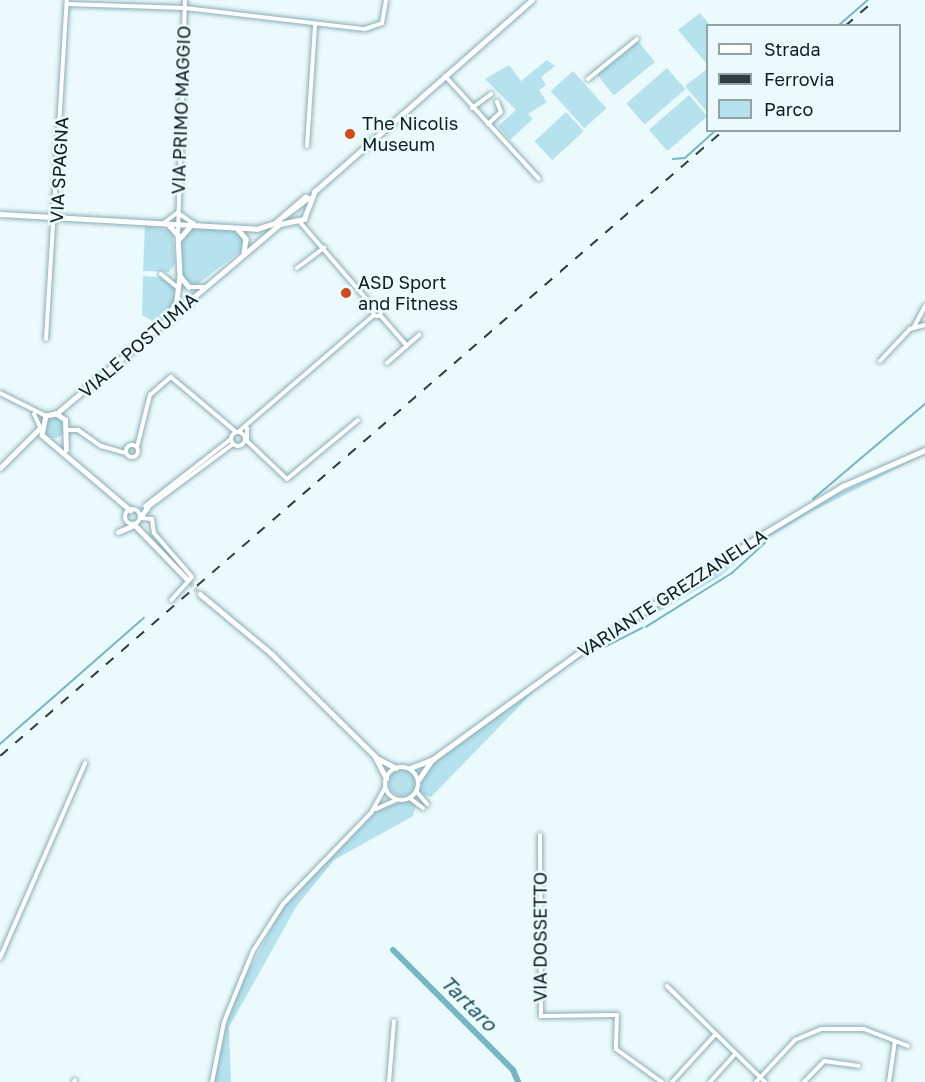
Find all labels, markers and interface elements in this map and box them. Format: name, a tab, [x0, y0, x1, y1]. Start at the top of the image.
legend	[706, 24, 901, 132]
street label: VIA PRIMO MAGGIO	[167, 25, 195, 195]
text: Strada	[764, 38, 821, 60]
text: Ferrovia	[764, 68, 834, 90]
text: Parco	[764, 98, 813, 120]
place label: The Nicolis Museum	[362, 113, 458, 156]
street label: VIA SPAGNA	[45, 116, 73, 224]
marker: The Nicolis Museum	[343, 127, 357, 141]
place label: ASD Sport and Fitness	[358, 272, 458, 314]
marker: ASD Sport and Fitness	[339, 286, 353, 300]
street label: VIALE POSTUMIA	[75, 288, 201, 402]
street label: VARIANTE GREZZANELLA	[574, 524, 770, 662]
street label: VIA DOSSETTO	[529, 872, 551, 1002]
water label: Tartaro	[436, 970, 502, 1036]

